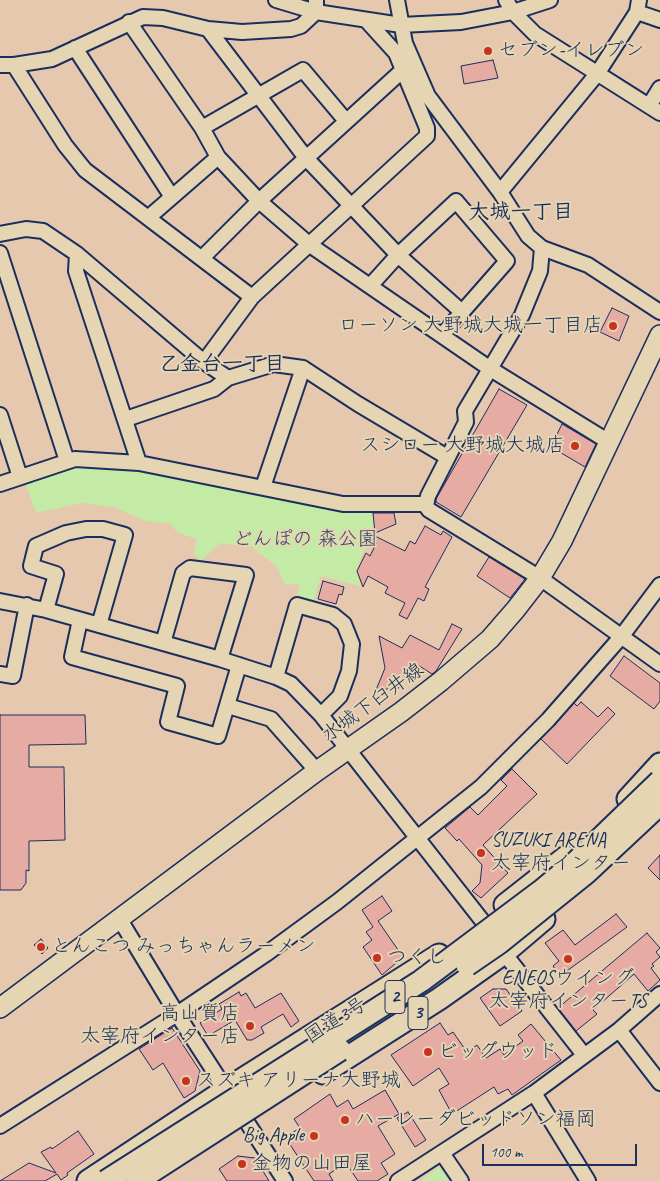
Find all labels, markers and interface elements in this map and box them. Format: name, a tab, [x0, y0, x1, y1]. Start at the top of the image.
place label: セブン-イレブン	[498, 39, 645, 63]
marker: セブン-イレブン	[482, 45, 494, 57]
district label: 大城一丁目	[469, 199, 573, 225]
place label: ローソン 大野城大城一丁目店	[338, 314, 603, 338]
marker: ローソン 大野城大城一丁目店	[607, 320, 619, 332]
district label: 乙金台一丁目	[159, 351, 285, 377]
place label: スシロー 大野城大城店	[360, 434, 565, 458]
marker: スシロー 大野城大城店	[569, 440, 581, 452]
park label: どんぽの 森公園	[233, 528, 377, 552]
street label: 水城下臼井線	[317, 658, 429, 748]
place label: SUZUKI ARENA 太宰府インター	[491, 829, 631, 876]
marker: SUZUKI ARENA 太宰府インター	[475, 847, 487, 859]
place label: とんこつ みっちゃんラーメン	[51, 935, 316, 959]
marker: とんこつ みっちゃんラーメン	[35, 941, 47, 953]
place label: つくし	[387, 946, 447, 970]
marker: つくし	[371, 952, 383, 964]
marker: ENEOSウイング 太宰府インターTS	[562, 953, 574, 965]
place label: ENEOSウイング 太宰府インターTS	[489, 967, 647, 1014]
road number: 2	[385, 980, 405, 1014]
street label: 国道3号	[300, 993, 372, 1049]
road number: 3	[408, 996, 428, 1030]
place label: 高山質店 太宰府インター店	[80, 1002, 240, 1049]
marker: 高山質店 太宰府インター店	[244, 1020, 256, 1032]
place label: ビッグウッド	[438, 1040, 558, 1064]
marker: ビッグウッド	[422, 1046, 434, 1058]
place label: スズキ アリーナ大野城	[196, 1069, 401, 1093]
marker: スズキ アリーナ大野城	[180, 1075, 192, 1087]
place label: ハーレーダビッドソン福岡	[355, 1108, 596, 1132]
marker: ハーレーダビッドソン福岡	[339, 1114, 351, 1126]
place label: Big Apple	[243, 1124, 304, 1148]
marker: Big Apple	[308, 1130, 320, 1142]
scale bar	[485, 1134, 640, 1166]
text: 100 m	[490, 1143, 522, 1162]
place label: 金物の山田屋	[252, 1152, 372, 1176]
marker: 金物の山田屋	[236, 1158, 248, 1170]

